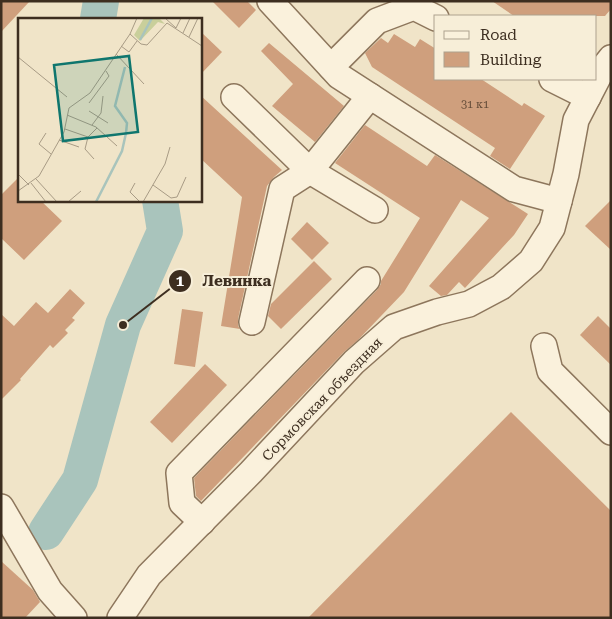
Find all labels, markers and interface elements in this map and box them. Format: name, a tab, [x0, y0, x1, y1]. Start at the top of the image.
legend	[434, 15, 597, 80]
inset map	[18, 18, 201, 201]
text: Road	[480, 26, 517, 44]
text: Building	[480, 51, 542, 69]
house number: 31 к1	[461, 98, 489, 111]
callout: Левинка	[167, 266, 281, 296]
text: 1	[176, 272, 185, 290]
text: Левинка	[203, 272, 272, 290]
street label: Сормовская объездная	[259, 334, 385, 464]

